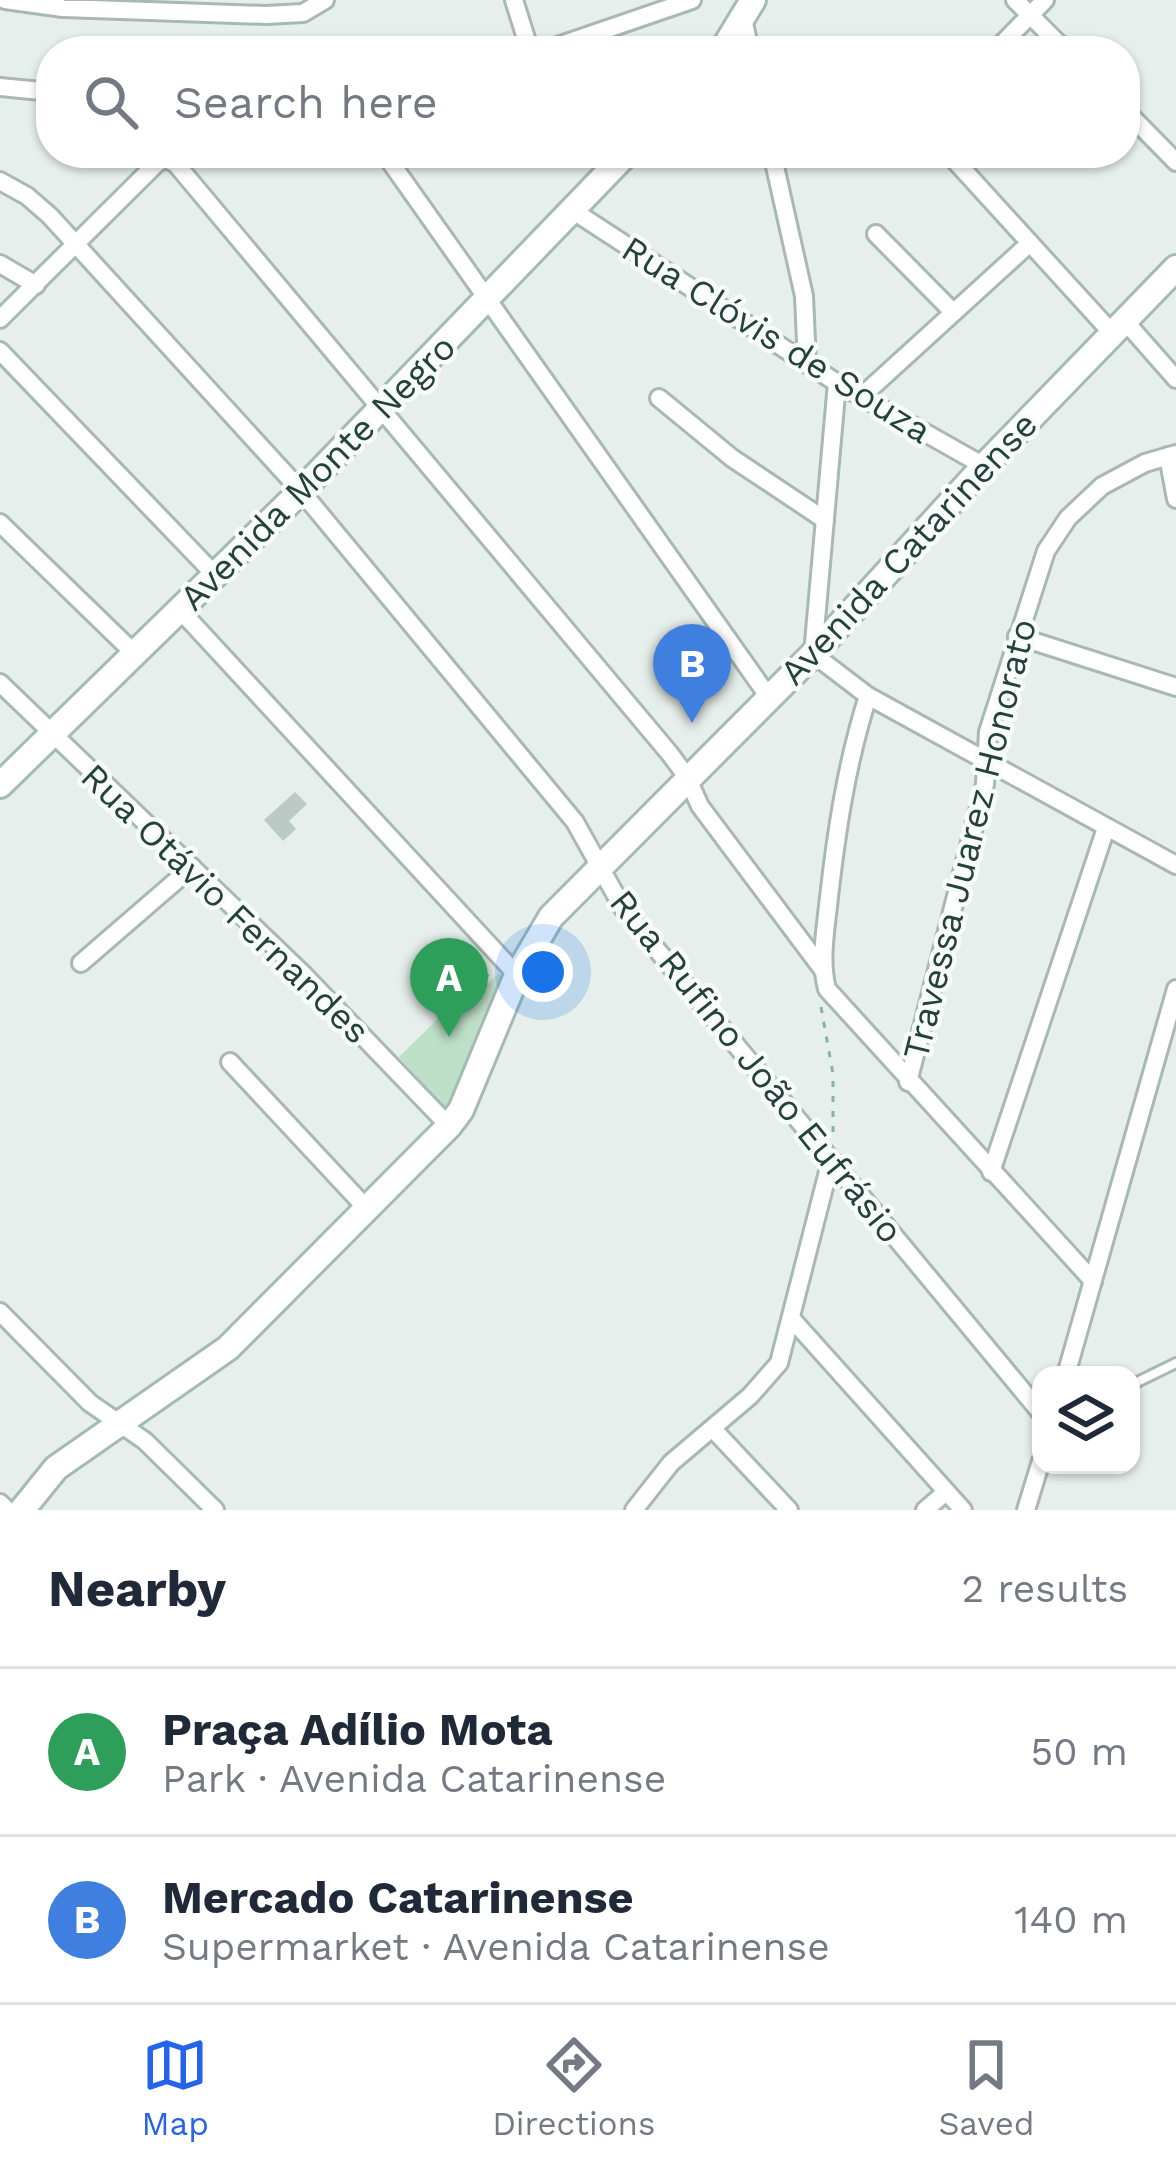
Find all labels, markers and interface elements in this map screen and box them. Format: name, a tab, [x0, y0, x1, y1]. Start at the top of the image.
search box	[36, 36, 1140, 168]
icon: search	[78, 69, 144, 135]
text: Search here	[174, 76, 438, 129]
street label: Rua Clóvis de Souza	[614, 228, 939, 452]
street label: Avenida Monte Negro	[171, 326, 464, 619]
street label: Avenida Catarinense	[771, 404, 1046, 694]
street label: Travessa Juarez Honorato	[895, 614, 1045, 1064]
pin: B	[653, 624, 731, 723]
street label: Rua Otávio Fernandes	[73, 755, 378, 1052]
street label: Rua Rufino João Eufrásio	[601, 882, 912, 1252]
pin: A	[410, 938, 488, 1037]
your location	[513, 942, 573, 1002]
map controls	[1032, 1366, 1140, 1474]
button: layers	[1032, 1366, 1140, 1474]
text: Nearby	[48, 1559, 226, 1618]
text: 2 results	[962, 1566, 1128, 1611]
text: Praça Adílio Mota	[162, 1703, 553, 1756]
text: A	[74, 1729, 100, 1774]
text: 50 m	[1031, 1729, 1128, 1774]
text: Park · Avenida Catarinense	[162, 1756, 666, 1801]
text: Mercado Catarinense	[162, 1871, 633, 1924]
text: B	[74, 1897, 100, 1942]
text: 140 m	[1014, 1897, 1128, 1942]
text: Supermarket · Avenida Catarinense	[162, 1924, 830, 1969]
tab: Map	[142, 2032, 209, 2143]
tab: Directions	[492, 2032, 655, 2143]
tab: Saved	[939, 2032, 1034, 2143]

